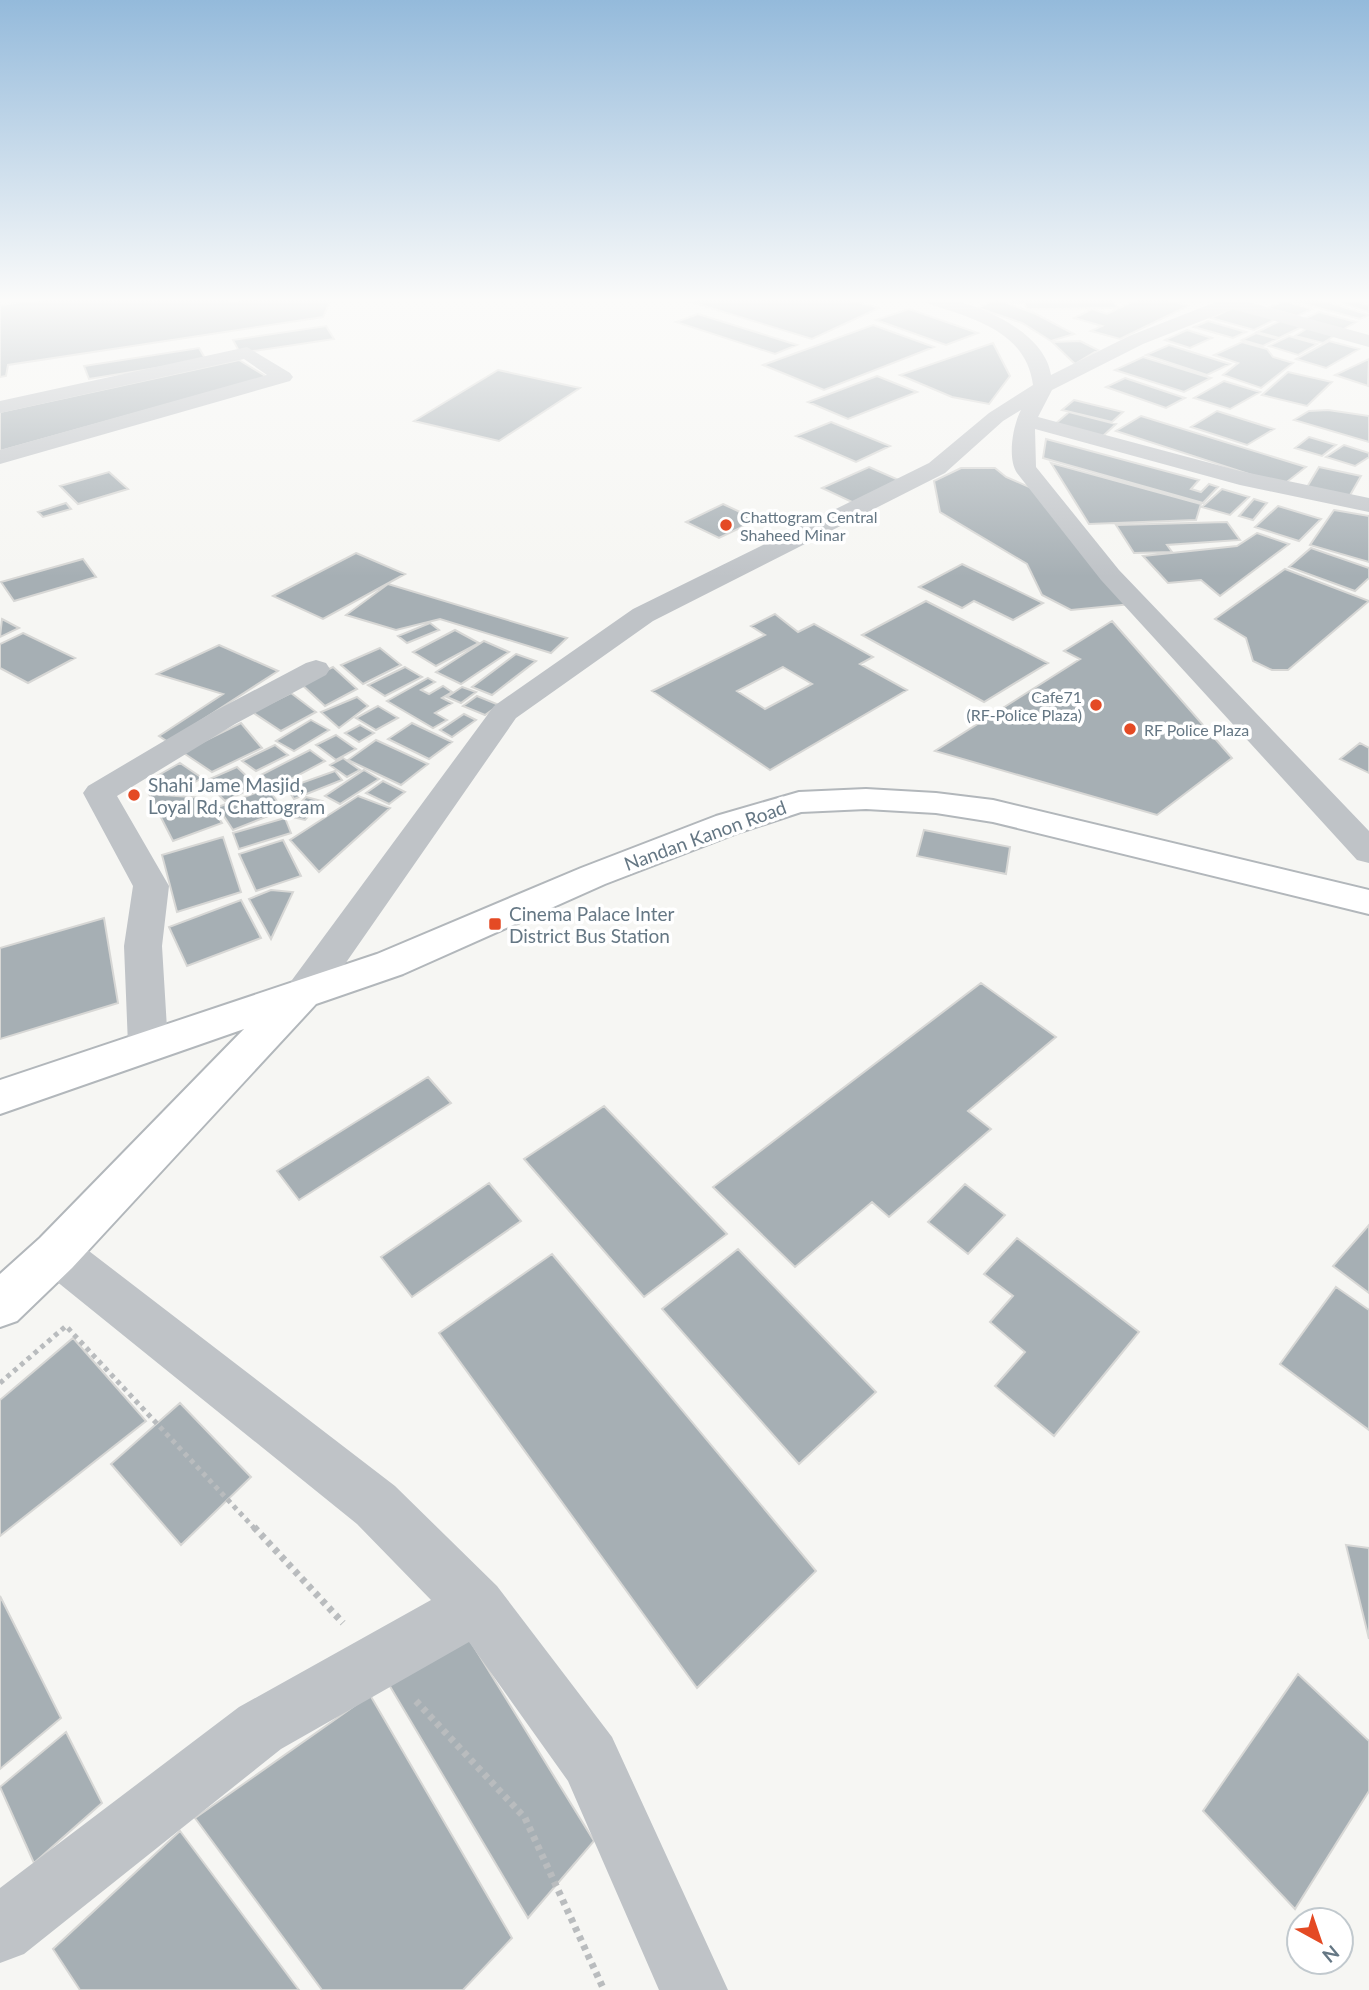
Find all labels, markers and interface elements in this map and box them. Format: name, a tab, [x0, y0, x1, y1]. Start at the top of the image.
place label: Chattogram Central Shaheed Minar	[740, 507, 878, 544]
marker: Chattogram Central Shaheed Minar	[718, 517, 734, 533]
place label: Cafe71 (RF-Police Plaza)	[967, 687, 1082, 724]
marker: Cafe71 (RF-Police Plaza)	[1088, 697, 1104, 713]
place label: RF Police Plaza	[1144, 720, 1249, 739]
marker: RF Police Plaza	[1122, 721, 1138, 737]
place label: Shahi Jame Masjid, Loyal Rd, Chattogram	[148, 773, 325, 818]
marker: Shahi Jame Masjid, Loyal Rd, Chattogram	[126, 787, 142, 803]
street label: Nandan Kanon Road	[621, 795, 789, 875]
place label: Cinema Palace Inter District Bus Station	[509, 902, 675, 947]
marker: Cinema Palace Inter District Bus Station	[487, 916, 503, 932]
north arrow	[1285, 1906, 1355, 1976]
text: N	[1318, 1941, 1344, 1968]

